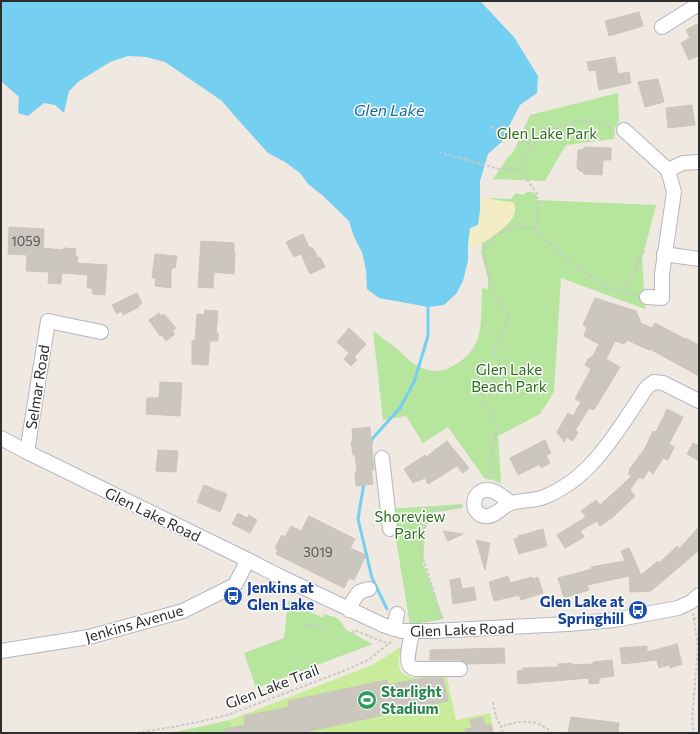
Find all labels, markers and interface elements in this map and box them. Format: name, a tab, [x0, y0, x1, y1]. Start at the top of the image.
water label: Glen Lake	[354, 100, 425, 119]
park label: Glen Lake Park	[497, 124, 597, 142]
house number: 1059	[11, 233, 41, 249]
street label: Selmar Road	[21, 343, 53, 431]
park label: Glen Lake Beach Park	[471, 360, 547, 395]
street label: Glen Lake Road	[102, 483, 204, 545]
park label: Shoreview Park	[374, 507, 446, 542]
house number: 3019	[303, 544, 333, 560]
place label: Jenkins at Glen Lake	[247, 578, 314, 613]
bus stop icon: Jenkins at Glen Lake	[222, 585, 244, 607]
place label: Glen Lake at Springhill	[540, 592, 624, 627]
bus stop icon: Glen Lake at Springhill	[627, 599, 649, 621]
street label: Jenkins Avenue	[83, 600, 185, 646]
street label: Glen Lake Road	[410, 618, 514, 640]
street label: Glen Lake Trail	[223, 660, 321, 712]
place label: Starlight Stadium	[381, 682, 442, 717]
sports icon: Starlight Stadium	[356, 689, 378, 711]

